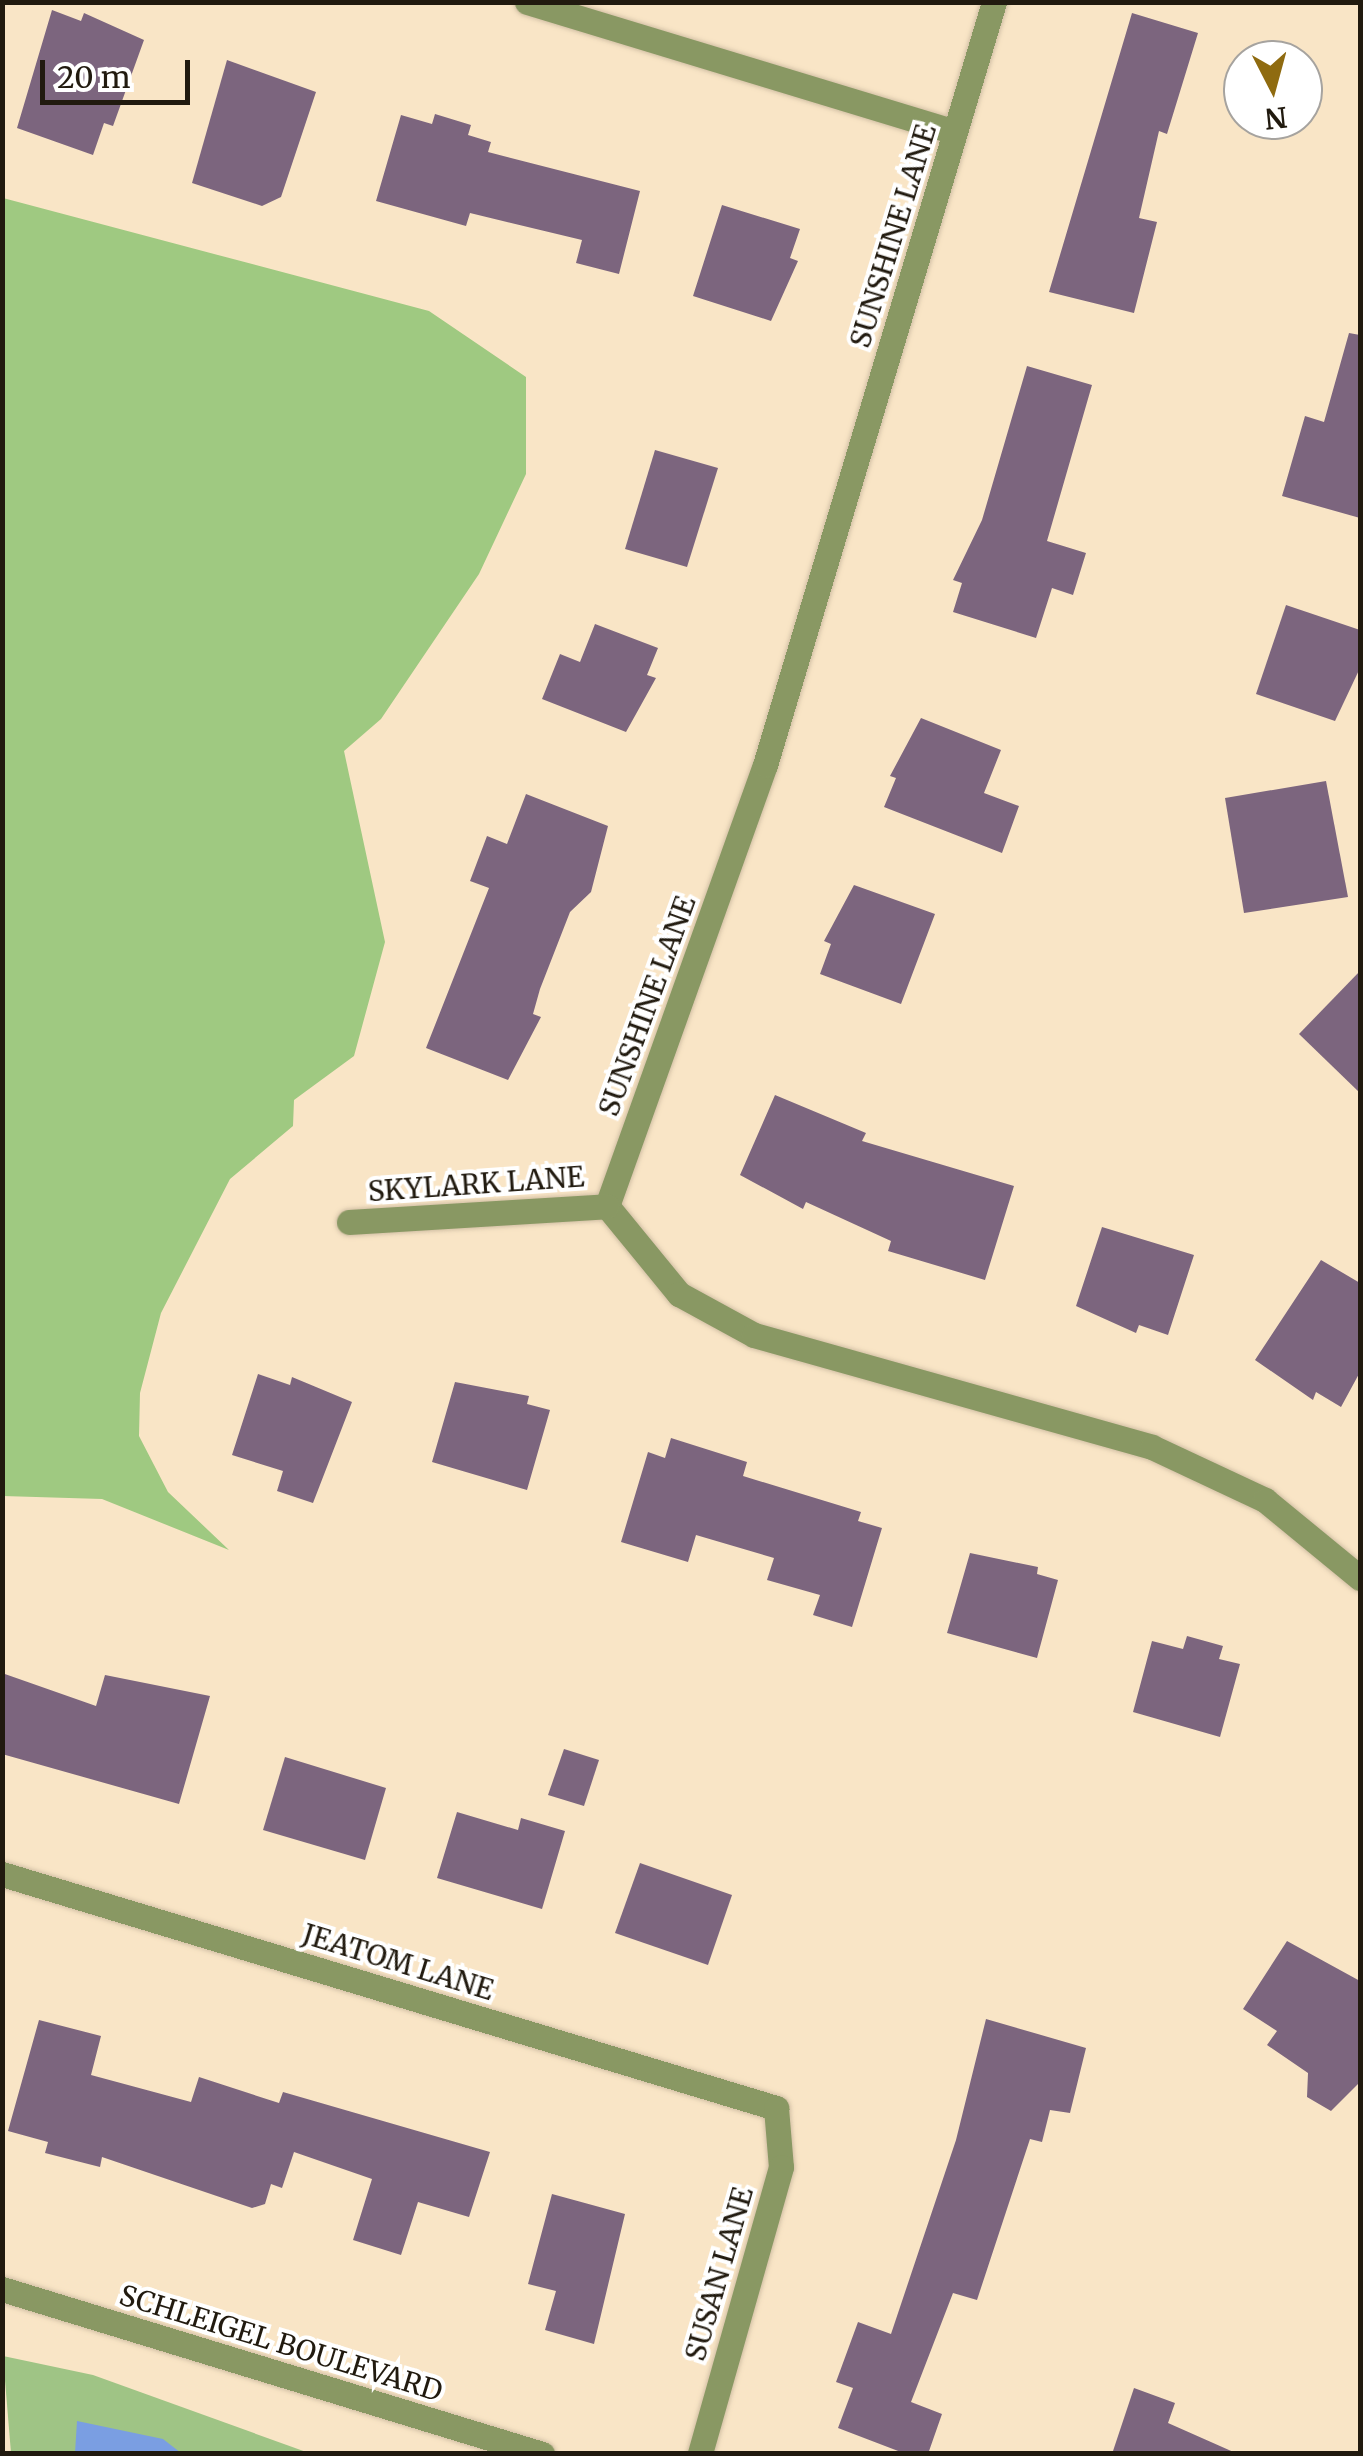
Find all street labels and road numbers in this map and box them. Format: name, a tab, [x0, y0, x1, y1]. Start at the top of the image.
street label: SUNSHINE LANE	[843, 120, 943, 352]
street label: SUNSHINE LANE	[592, 891, 702, 1121]
street label: SKYLARK LANE	[367, 1160, 585, 1208]
street label: JEATOM LANE	[298, 1917, 498, 2007]
street label: SUSAN LANE	[678, 2183, 760, 2365]
street label: SCHLEIGEL BOULEVARD	[116, 2278, 446, 2408]

